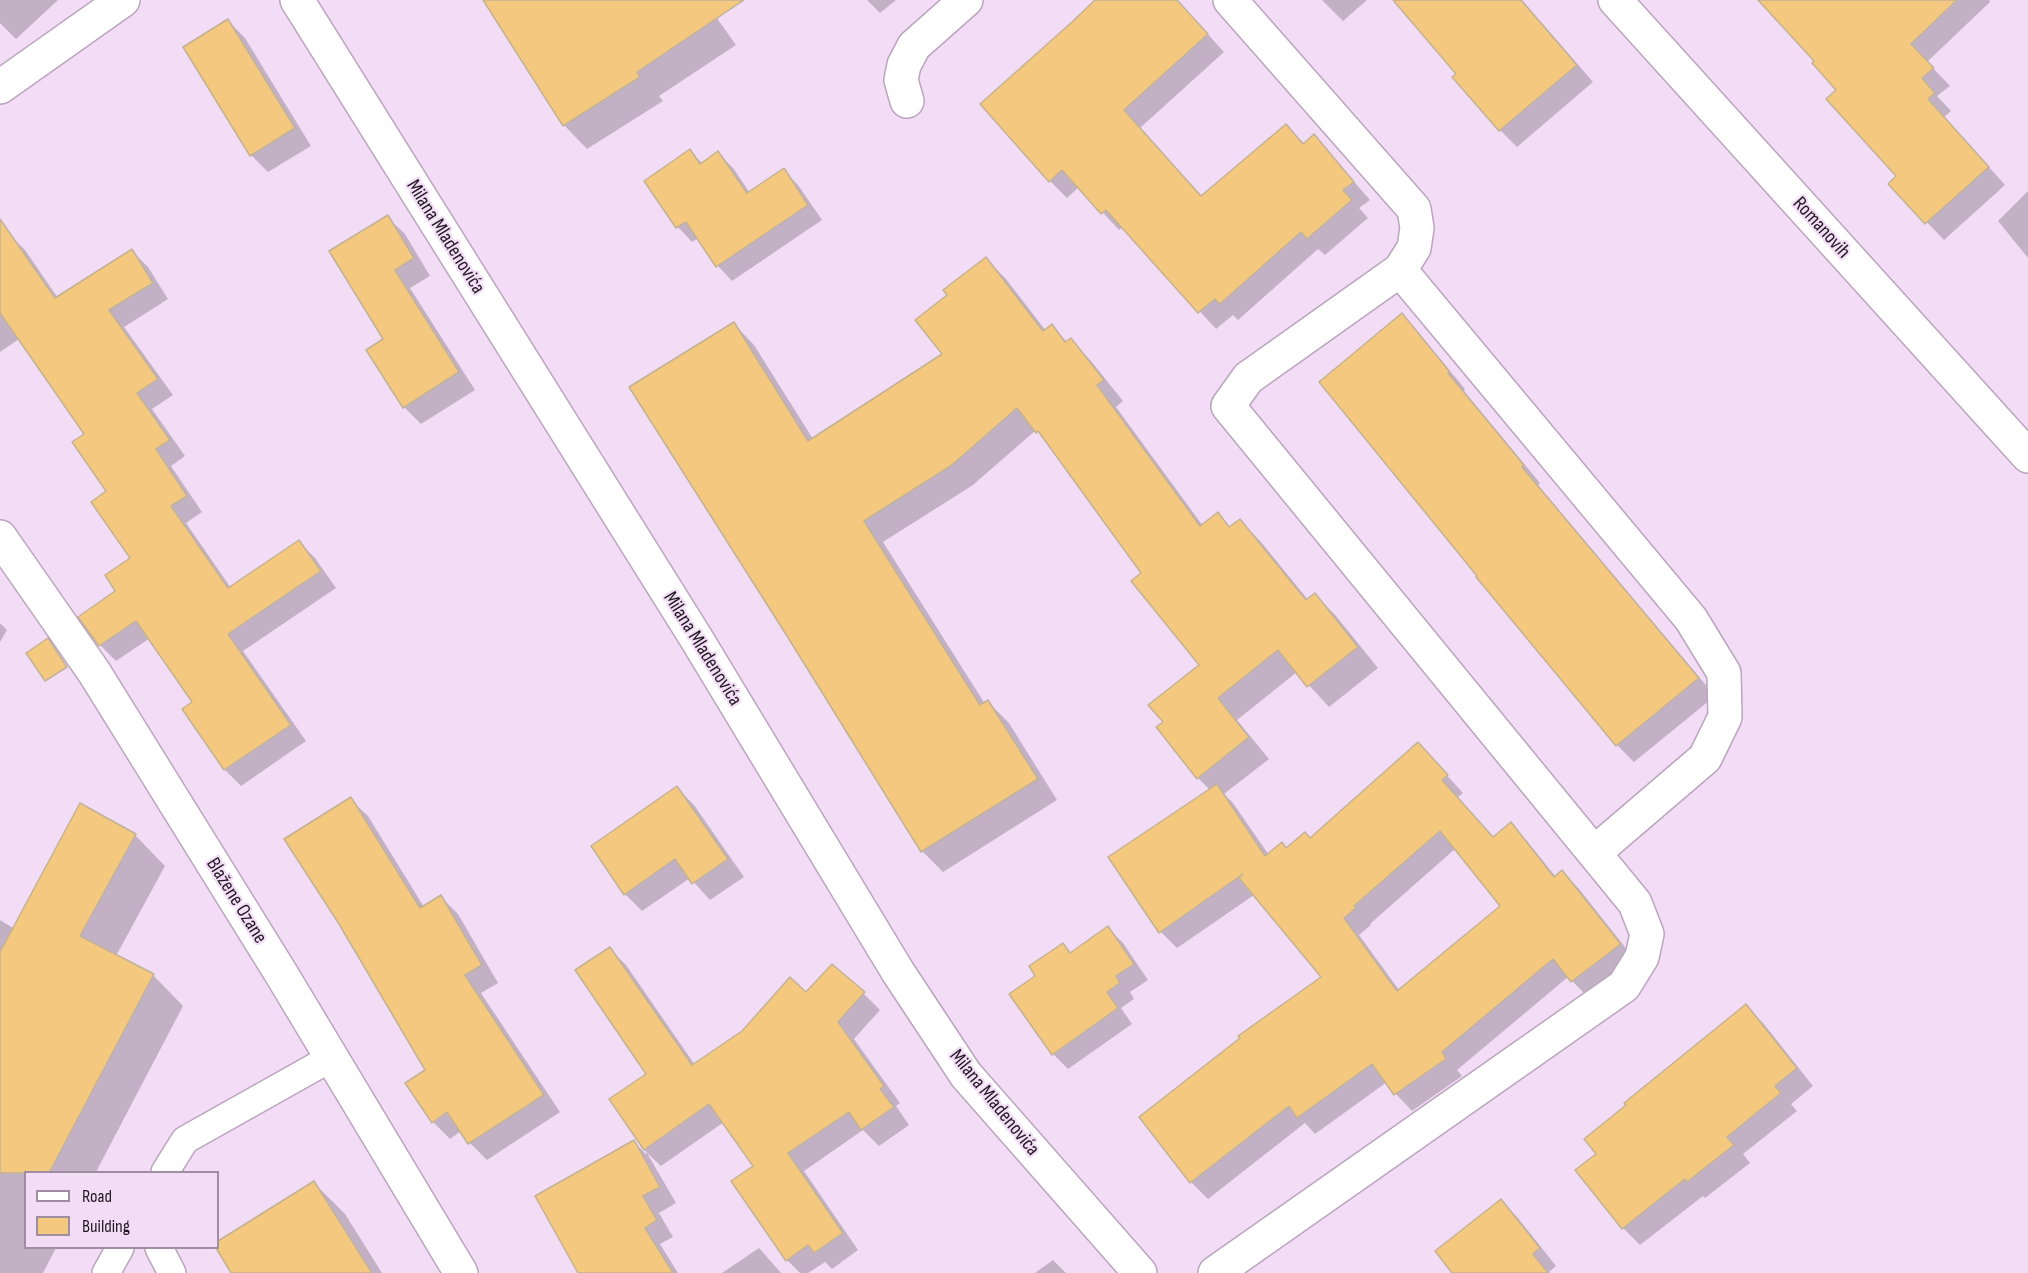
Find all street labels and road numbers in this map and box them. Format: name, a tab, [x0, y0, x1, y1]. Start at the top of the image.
street label: Milana Mladenovića	[400, 176, 490, 298]
street label: Romanovih	[1787, 192, 1855, 264]
street label: Milana Mladenovića	[657, 588, 747, 710]
street label: Blažene Ozane	[200, 854, 272, 948]
street label: Milana Mladenovića	[944, 1045, 1044, 1161]

